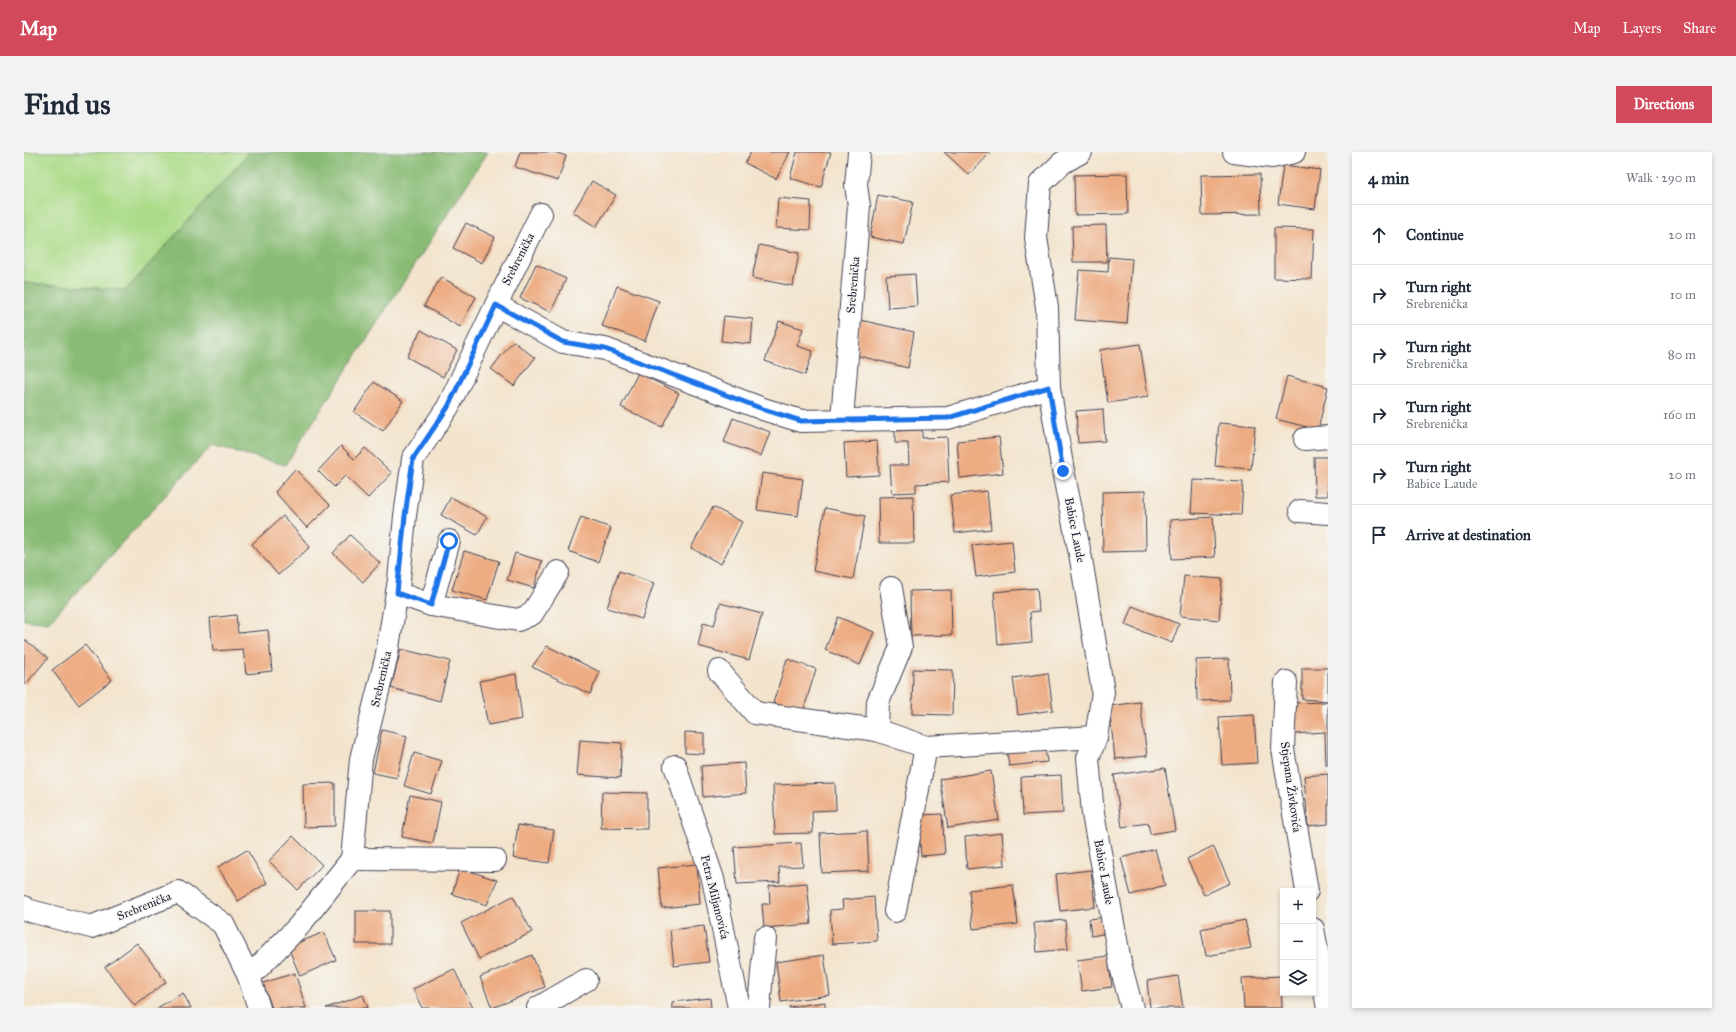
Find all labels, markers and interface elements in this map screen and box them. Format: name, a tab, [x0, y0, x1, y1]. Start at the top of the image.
text: Map	[20, 17, 57, 40]
text: Map	[1573, 20, 1601, 37]
text: Layers	[1623, 20, 1661, 37]
text: Share	[1683, 20, 1716, 37]
button: Directions	[1616, 86, 1712, 123]
text: Find us	[24, 87, 110, 122]
text: 4 min	[1368, 168, 1409, 189]
text: Walk · 290 m	[1626, 170, 1696, 186]
icon: ahead	[1368, 224, 1390, 246]
text: Continue	[1406, 226, 1464, 244]
text: 20 m	[1668, 227, 1696, 243]
street label: Srebrenička	[499, 230, 538, 288]
street label: Srebrenička	[844, 255, 863, 314]
text: Turn right	[1406, 278, 1471, 296]
icon: right	[1368, 284, 1390, 306]
text: 10 m	[1670, 287, 1696, 303]
text: Srebrenička	[1406, 296, 1468, 312]
text: Turn right	[1406, 338, 1471, 356]
icon: right	[1368, 344, 1390, 366]
text: 80 m	[1668, 347, 1696, 363]
text: Srebrenička	[1406, 356, 1468, 372]
text: Turn right	[1406, 398, 1471, 416]
icon: right	[1368, 404, 1390, 426]
text: 160 m	[1663, 407, 1696, 423]
text: Srebrenička	[1406, 416, 1468, 432]
text: Turn right	[1406, 458, 1471, 476]
route end	[1054, 462, 1072, 480]
icon: right	[1368, 464, 1390, 486]
text: 20 m	[1668, 467, 1696, 483]
text: Babice Laude	[1406, 476, 1478, 492]
street label: Babice Laude	[1062, 496, 1088, 564]
icon: arrive	[1368, 524, 1390, 546]
text: Arrive at destination	[1406, 526, 1531, 544]
route start	[440, 532, 458, 550]
street label: Srebrenička	[368, 649, 394, 708]
street label: Stjepana Živkovića	[1278, 741, 1306, 834]
street label: Babice Laude	[1091, 838, 1117, 906]
street label: Petra Miljanovića	[698, 853, 732, 942]
street label: Srebrenička	[115, 888, 174, 923]
map controls	[1280, 888, 1316, 996]
button: +	[1280, 888, 1316, 924]
button: −	[1280, 924, 1316, 960]
button: layers	[1280, 960, 1316, 996]

